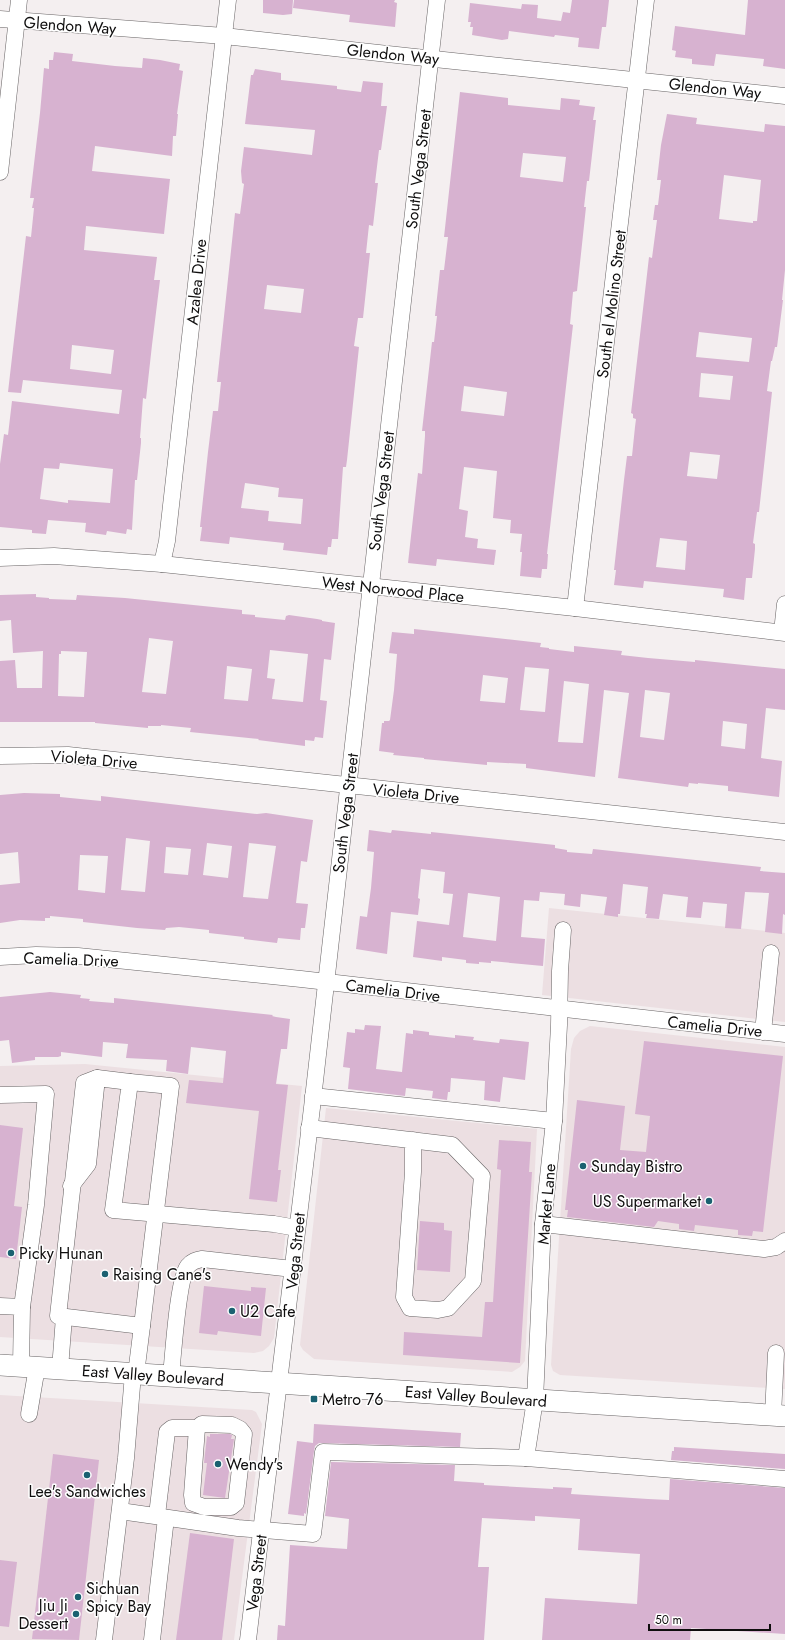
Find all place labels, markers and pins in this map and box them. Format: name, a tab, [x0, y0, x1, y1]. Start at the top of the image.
place label: Sunday Bistro	[591, 1155, 683, 1178]
marker: Sunday Bistro	[578, 1161, 588, 1171]
place label: US Supermarket	[593, 1190, 701, 1213]
marker: US Supermarket	[704, 1196, 714, 1206]
place label: Picky Hunan	[19, 1242, 103, 1265]
marker: Picky Hunan	[6, 1248, 16, 1258]
place label: Raising Cane's	[113, 1263, 211, 1286]
marker: Raising Cane's	[100, 1269, 110, 1279]
place label: U2 Cafe	[240, 1300, 295, 1323]
marker: U2 Cafe	[227, 1306, 237, 1316]
place label: Metro 76	[322, 1388, 383, 1411]
marker: Metro 76	[309, 1394, 319, 1404]
place label: Wendy's	[226, 1453, 283, 1476]
marker: Wendy's	[213, 1459, 223, 1469]
marker: Lee's Sandwiches	[82, 1470, 92, 1480]
place label: Lee's Sandwiches	[28, 1480, 146, 1503]
place label: Sichuan Spicy Bay	[86, 1577, 152, 1618]
marker: Sichuan Spicy Bay	[73, 1592, 83, 1602]
place label: Jiu Ji Dessert	[18, 1594, 68, 1635]
marker: Jiu Ji Dessert	[71, 1609, 81, 1619]

